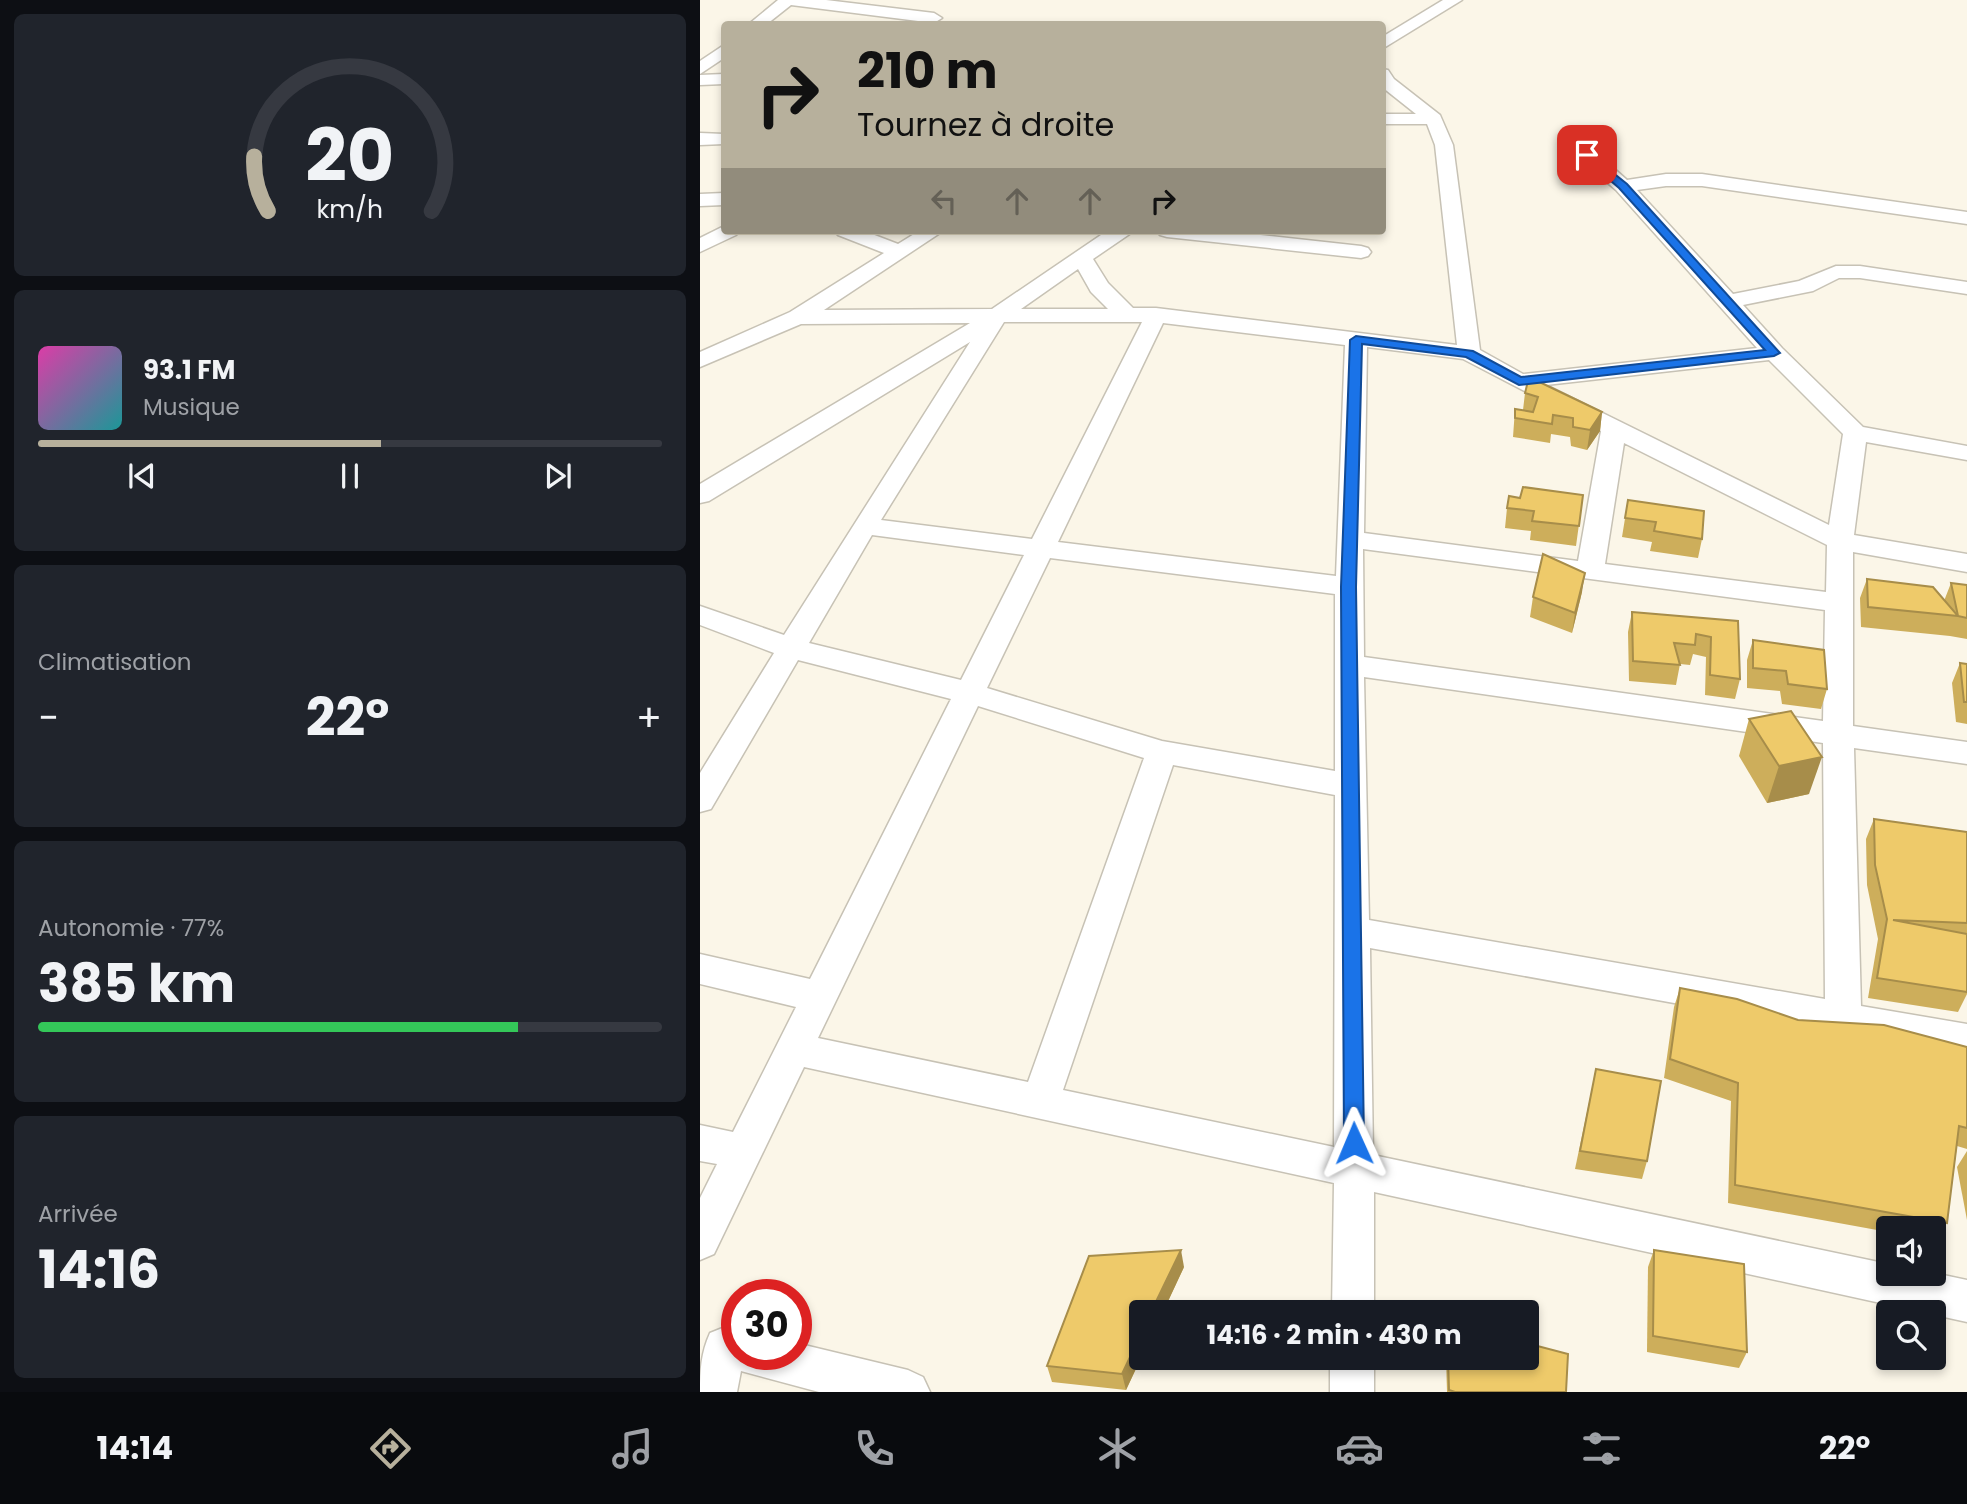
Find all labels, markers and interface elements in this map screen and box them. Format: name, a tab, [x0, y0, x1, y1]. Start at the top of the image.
text: 210 m	[857, 37, 998, 105]
icon: right	[742, 49, 833, 140]
text: Tournez à droite	[857, 102, 1114, 147]
text: 20	[305, 105, 395, 206]
pin	[1557, 125, 1617, 185]
icon: arrive	[1568, 136, 1606, 174]
icon: left	[925, 182, 963, 220]
icon: ahead	[998, 182, 1036, 220]
icon: ahead	[1071, 182, 1109, 220]
icon: right	[1144, 182, 1182, 220]
text: km/h	[317, 192, 383, 227]
text: 93.1 FM	[143, 352, 235, 388]
text: Musique	[143, 391, 240, 423]
icon: previous	[123, 457, 161, 495]
icon: pause	[331, 457, 369, 495]
icon: next	[539, 457, 577, 495]
text: Climatisation	[38, 646, 191, 678]
text: 22°	[306, 681, 389, 754]
text: −	[38, 691, 59, 744]
text: +	[636, 691, 662, 744]
text: Autonomie · 77%	[38, 912, 224, 944]
text: 385 km	[38, 947, 235, 1020]
position arrow	[1317, 1106, 1391, 1180]
text: Arrivée	[38, 1198, 118, 1230]
map controls	[1876, 1216, 1946, 1370]
button: sound	[1876, 1216, 1946, 1286]
text: 14:16	[38, 1233, 160, 1306]
speed limit sign: 30	[721, 1279, 812, 1370]
button: search	[1876, 1300, 1946, 1370]
text: 14:16 · 2 min · 430 m	[1206, 1317, 1462, 1353]
icon: directions	[366, 1424, 415, 1473]
icon: music	[608, 1424, 657, 1473]
icon: phone	[850, 1424, 899, 1473]
icon: climate	[1093, 1424, 1142, 1473]
icon: car	[1335, 1424, 1384, 1473]
icon: filters	[1577, 1424, 1626, 1473]
text: 14:14	[97, 1425, 173, 1470]
text: 22°	[1819, 1425, 1870, 1470]

